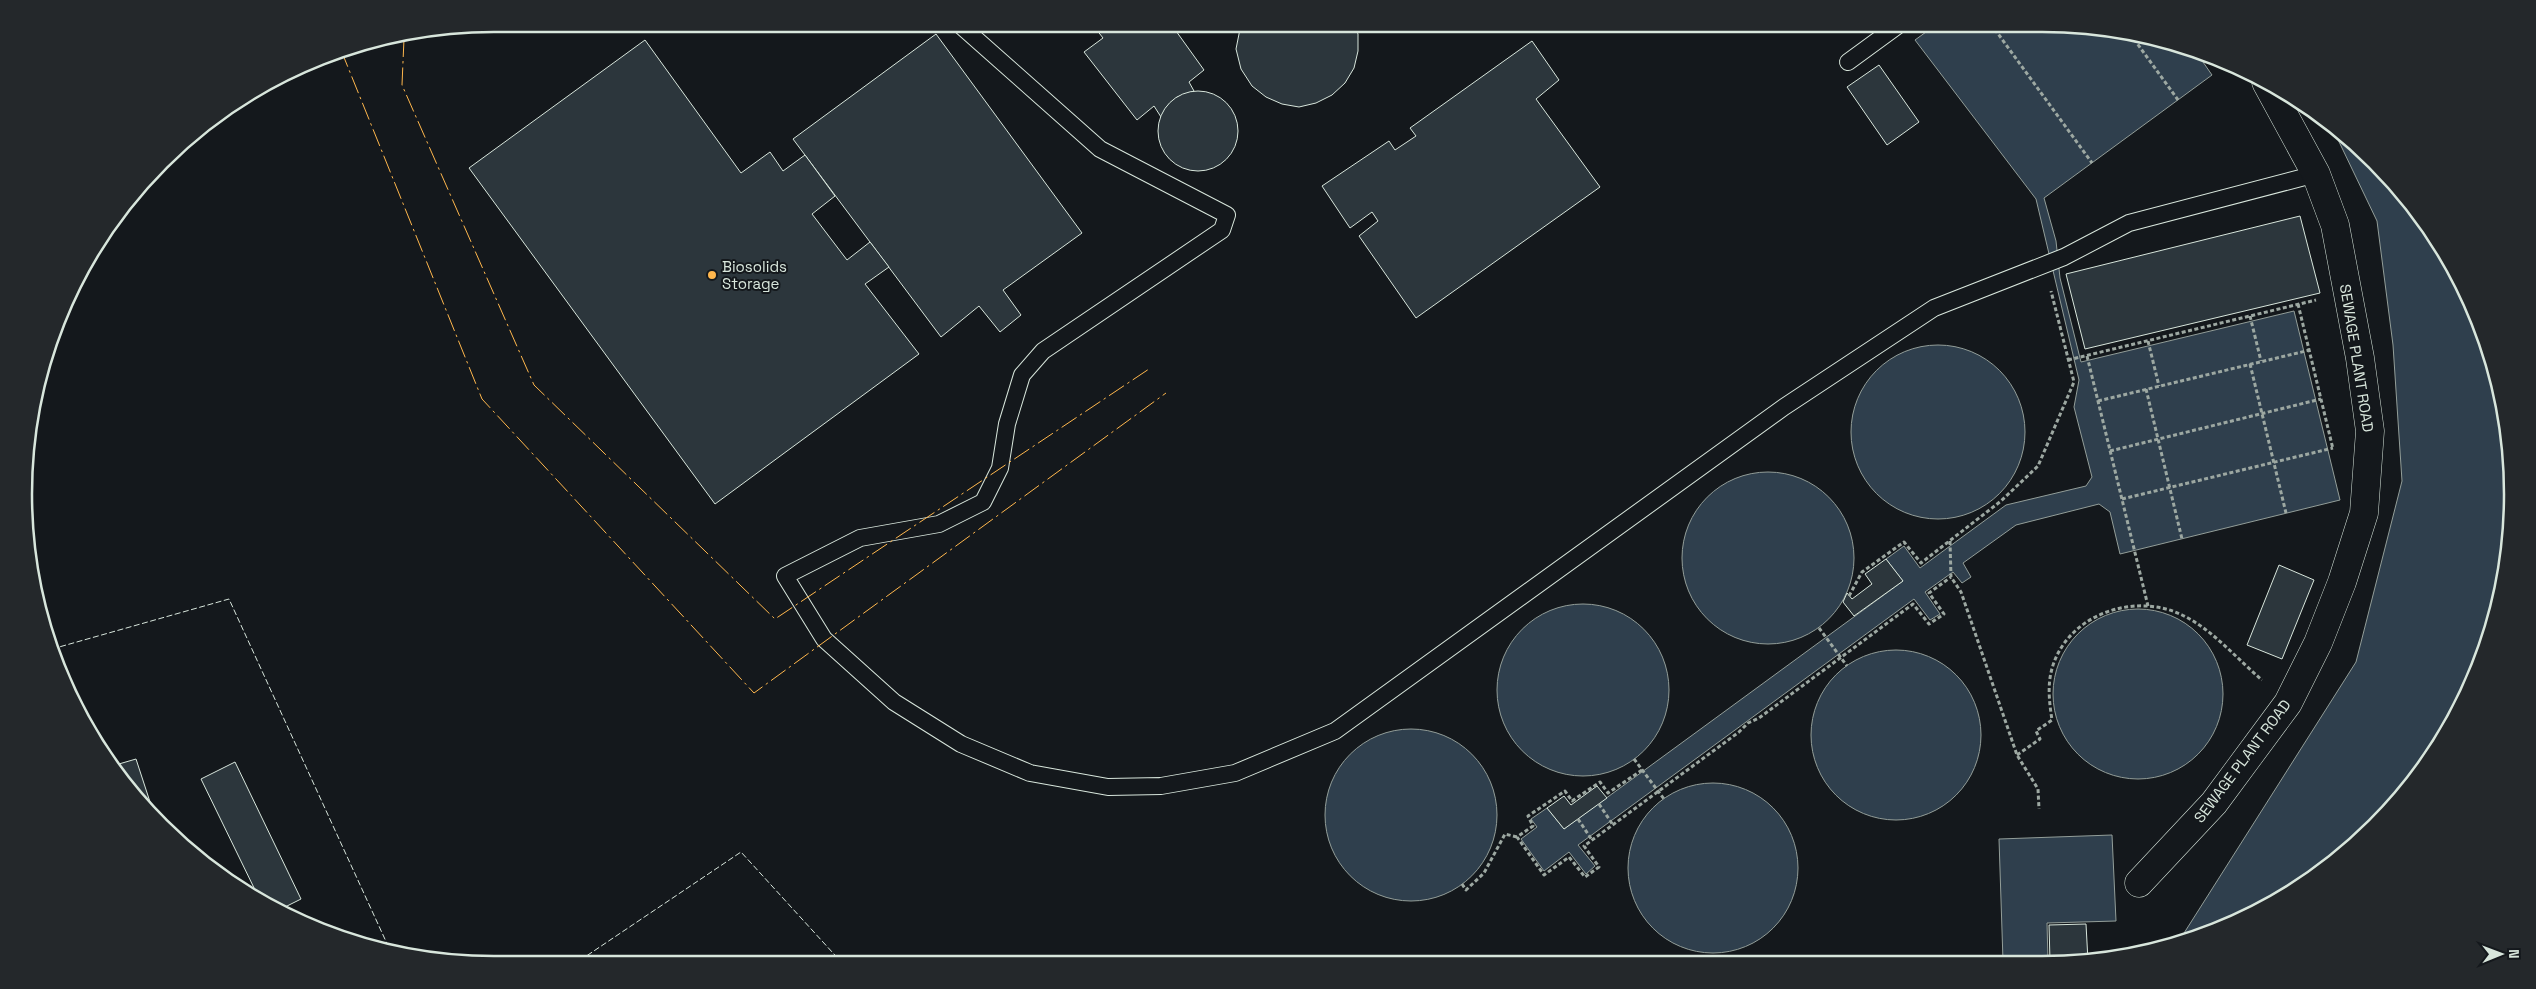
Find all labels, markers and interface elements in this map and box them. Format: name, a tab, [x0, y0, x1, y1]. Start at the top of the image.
place label: Biosolids Storage	[722, 257, 787, 293]
marker: Biosolids Storage	[706, 269, 718, 281]
street label: SEWAGE PLANT ROAD	[2336, 283, 2378, 433]
street label: SEWAGE PLANT ROAD	[2189, 696, 2295, 826]
north arrow	[2476, 929, 2526, 979]
text: N	[2505, 949, 2523, 959]

